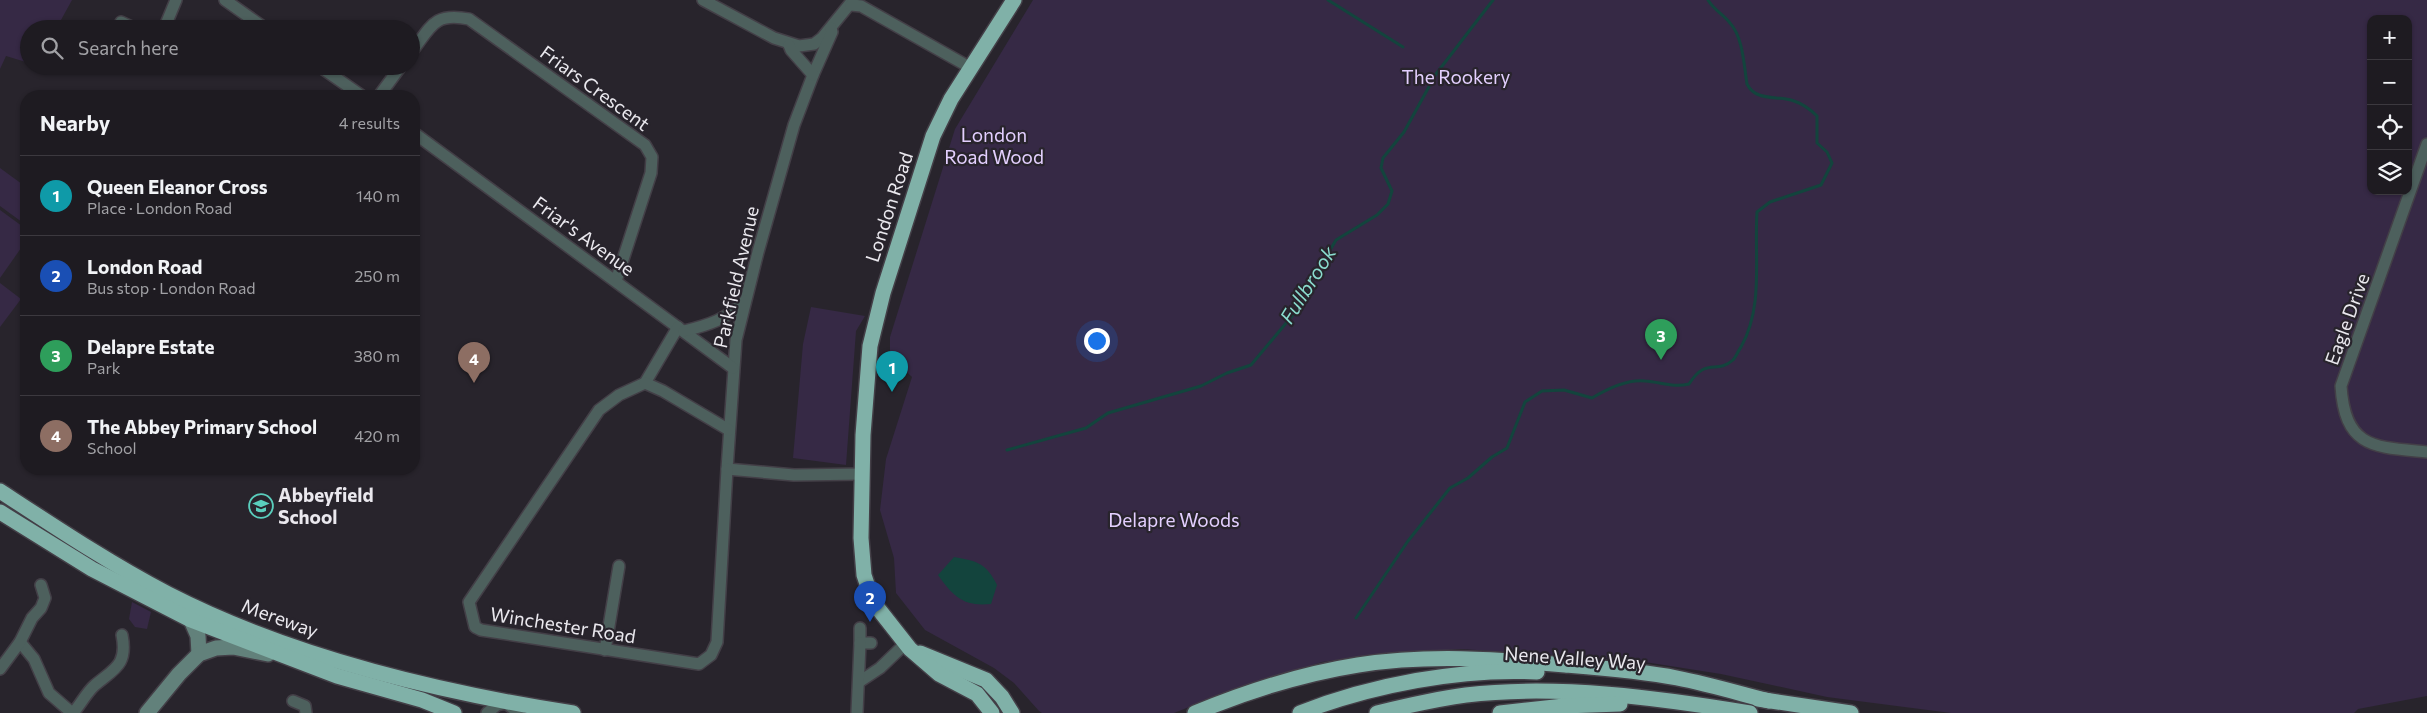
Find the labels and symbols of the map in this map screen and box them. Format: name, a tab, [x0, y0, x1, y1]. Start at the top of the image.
street label: Friars Crescent	[536, 40, 655, 135]
park label: The Rookery	[1402, 65, 1511, 88]
park label: London Road Wood	[944, 123, 1044, 168]
street label: London Road	[860, 149, 917, 265]
street label: Friar's Avenue	[529, 191, 640, 280]
street label: Parkfield Avenue	[708, 204, 763, 350]
water label: Fullbrook	[1274, 240, 1341, 328]
street label: Eagle Drive	[2319, 270, 2374, 368]
pin: 3	[1645, 319, 1677, 360]
your location	[1084, 328, 1110, 354]
pin: 4	[458, 342, 490, 383]
pin: 1	[876, 351, 908, 392]
place label: Abbeyfield School	[278, 483, 374, 528]
school or university icon: Abbeyfield School	[248, 493, 274, 519]
park label: Delapre Woods	[1108, 508, 1240, 531]
pin: 2	[854, 581, 886, 622]
street label: Mereway	[239, 593, 322, 642]
street label: Winchester Road	[489, 602, 638, 647]
street label: Nene Valley Way	[1504, 641, 1647, 674]

